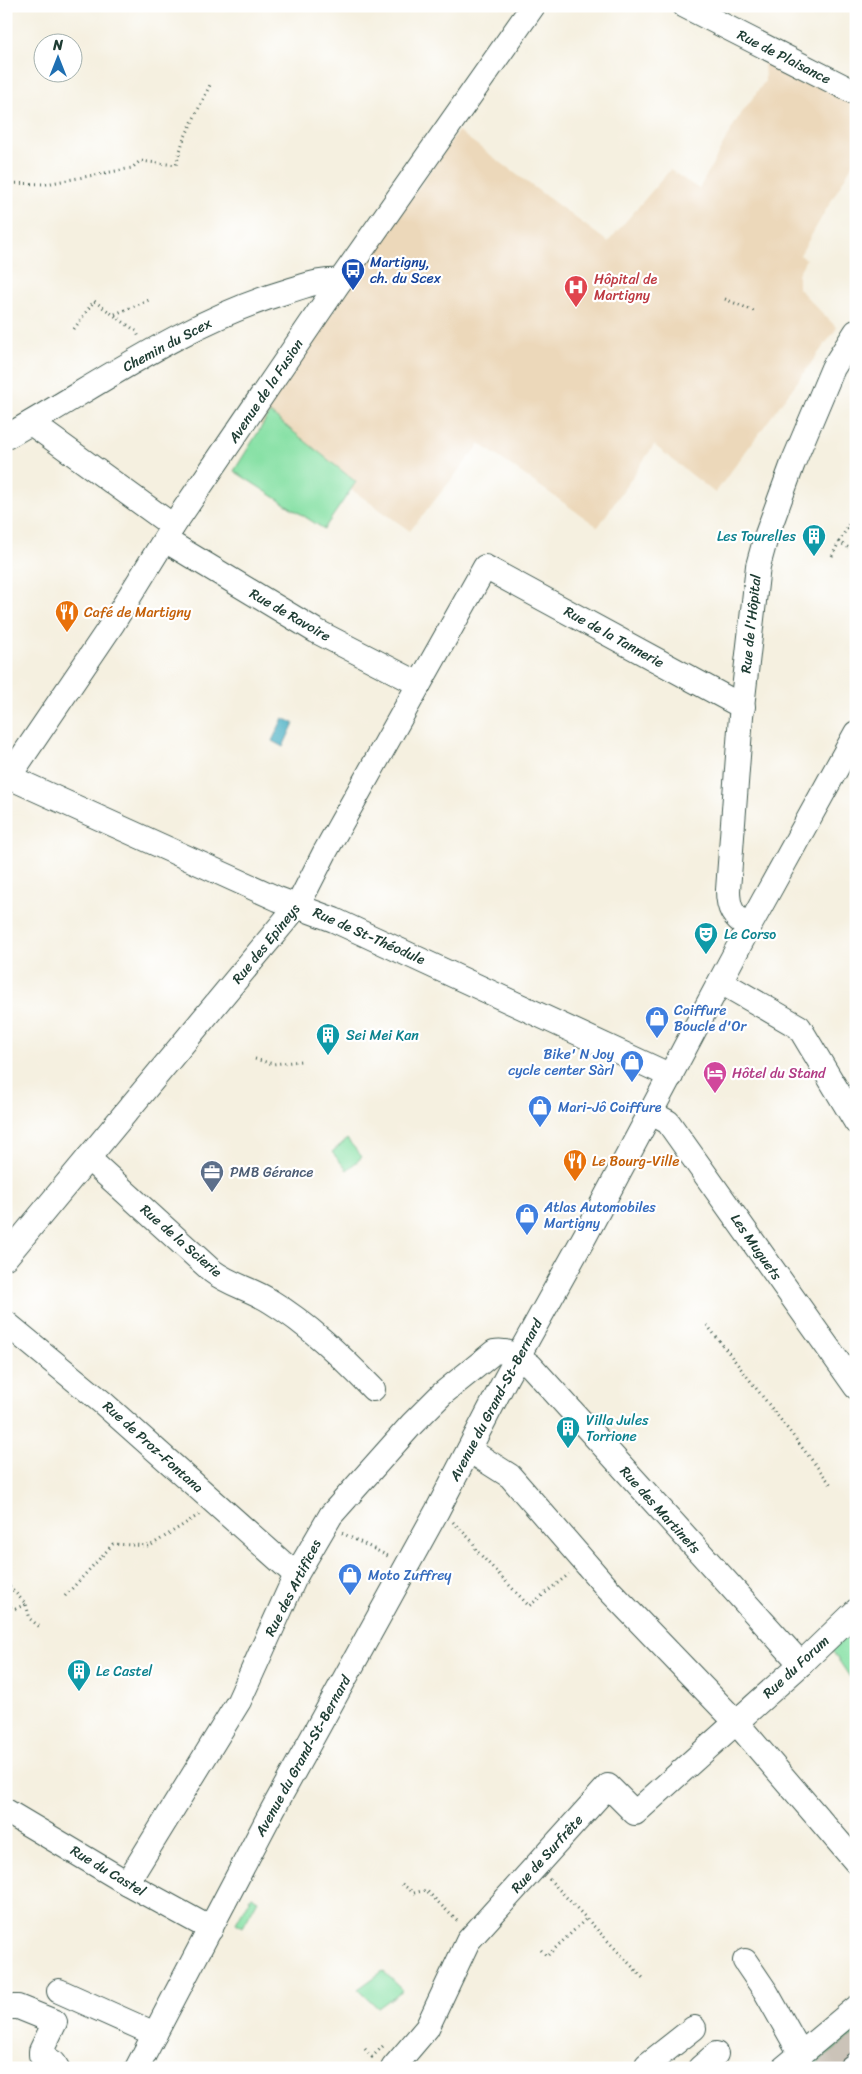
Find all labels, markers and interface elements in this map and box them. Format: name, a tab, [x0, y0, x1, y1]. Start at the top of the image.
street label: Rue de Plaisance	[733, 23, 835, 91]
north arrow	[32, 32, 82, 82]
text: N	[52, 33, 63, 58]
place label: Martigny, ch. du Scex	[370, 250, 442, 291]
bus stop icon: Martigny, ch. du Scex	[340, 257, 366, 291]
place label: Hôpital de Martigny	[594, 267, 657, 308]
hospital icon: Hôpital de Martigny	[563, 274, 589, 308]
street label: Chemin du Scex	[118, 311, 217, 379]
street label: Avenue de la Fusion	[221, 333, 311, 449]
building icon: Les Tourelles	[801, 523, 827, 557]
place label: Les Tourelles	[717, 524, 797, 549]
street label: Rue de l'Hôpital	[733, 572, 769, 675]
street label: Rue de Ravoire	[245, 582, 335, 648]
restaurant icon: Café de Martigny	[54, 599, 80, 633]
street label: Rue de la Tannerie	[559, 599, 669, 675]
place label: Café de Martigny	[84, 600, 192, 625]
street label: Rue des Epineys	[226, 898, 307, 990]
street label: Rue de St-Théodule	[309, 900, 429, 972]
theatre icon: Le Corso	[693, 921, 719, 955]
place label: Le Corso	[724, 922, 776, 947]
place label: Coiffure Boucle d'Or	[674, 998, 748, 1039]
shop icon: Coiffure Boucle d'Or	[644, 1005, 670, 1039]
building icon: Sei Mei Kan	[315, 1022, 341, 1056]
place label: Sei Mei Kan	[346, 1023, 419, 1048]
place label: Bike' N Joy cycle center Sàrl	[508, 1042, 615, 1083]
shop icon: Bike' N Joy cycle center Sàrl	[619, 1049, 645, 1083]
hotel icon: Hôtel du Stand	[702, 1060, 728, 1094]
place label: Hôtel du Stand	[732, 1061, 827, 1086]
shop icon: Mari-Jô Coiffure	[527, 1094, 553, 1128]
place label: Mari-Jô Coiffure	[558, 1095, 662, 1120]
restaurant icon: Le Bourg-Ville	[562, 1148, 588, 1182]
place label: Le Bourg-Ville	[592, 1149, 680, 1174]
office icon: PMB Gérance	[199, 1159, 225, 1193]
place label: PMB Gérance	[230, 1160, 314, 1185]
place label: Atlas Automobiles Martigny	[543, 1195, 656, 1236]
street label: Rue de la Scierie	[134, 1198, 228, 1284]
shop icon: Atlas Automobiles Martigny	[514, 1202, 540, 1236]
street label: Les Muguets	[724, 1208, 789, 1286]
street label: Avenue du Grand-St-Bernard	[442, 1313, 550, 1487]
street label: Rue de Proz-Fontana	[97, 1394, 209, 1500]
place label: Villa Jules Torrione	[586, 1408, 649, 1449]
building icon: Villa Jules Torrione	[555, 1415, 581, 1449]
street label: Rue des Martinets	[613, 1460, 707, 1560]
street label: Rue des Artifices	[258, 1535, 328, 1641]
shop icon: Moto Zuffrey	[337, 1562, 363, 1596]
place label: Moto Zuffrey	[368, 1563, 452, 1588]
street label: Rue du Forum	[757, 1629, 835, 1705]
building icon: Le Castel	[66, 1658, 92, 1692]
place label: Le Castel	[96, 1659, 153, 1684]
street label: Avenue du Grand-St-Bernard	[248, 1669, 359, 1842]
street label: Rue de Surfrête	[505, 1809, 589, 1899]
street label: Rue du Castel	[65, 1839, 151, 1904]

